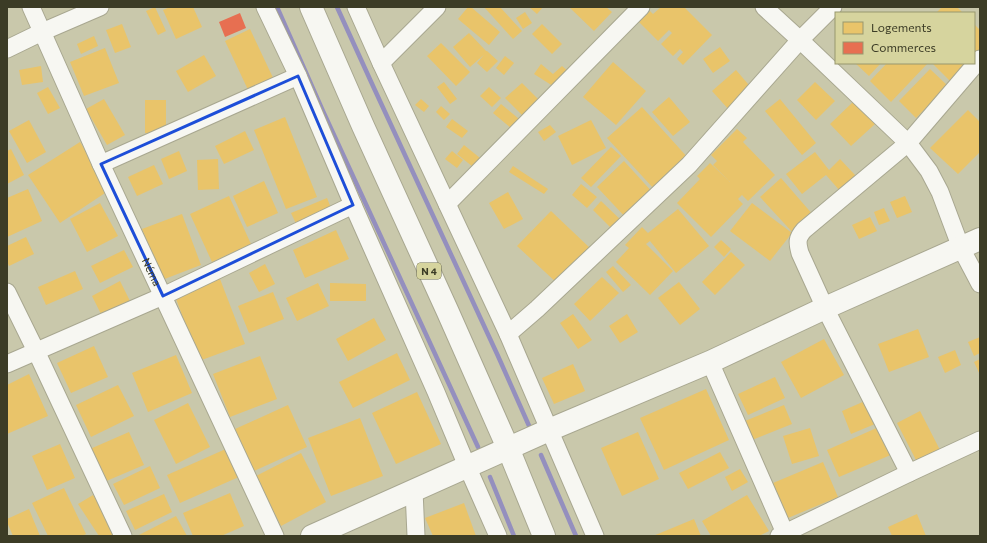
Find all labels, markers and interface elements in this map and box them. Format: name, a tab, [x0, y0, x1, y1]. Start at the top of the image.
legend	[835, 12, 975, 64]
text: Logements	[871, 20, 932, 34]
text: Commerces	[871, 40, 936, 54]
street label: Néma	[140, 256, 164, 288]
road number: N 4	[417, 263, 441, 279]

